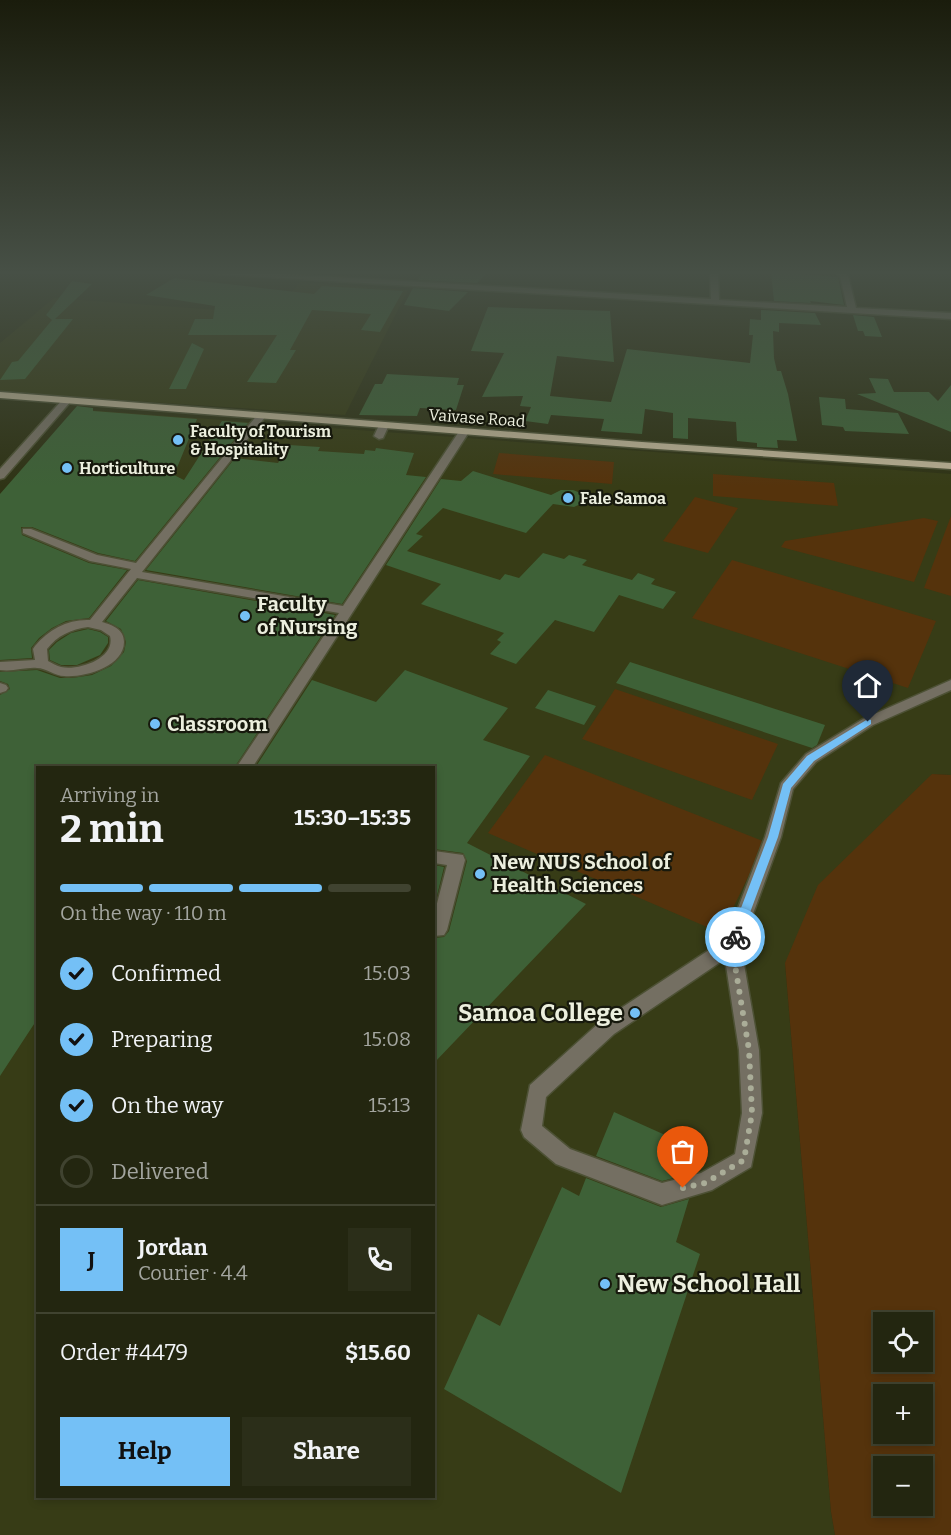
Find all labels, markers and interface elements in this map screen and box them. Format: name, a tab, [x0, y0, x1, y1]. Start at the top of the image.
street label: Vaivase Road	[428, 405, 527, 431]
place label: Faculty of Tourism & Hospitality	[190, 422, 332, 459]
marker: Faculty of Tourism & Hospitality	[171, 433, 185, 447]
place label: Horticulture	[79, 459, 175, 478]
marker: Horticulture	[60, 461, 74, 475]
place label: Fale Samoa	[580, 489, 666, 508]
marker: Fale Samoa	[561, 491, 575, 505]
place label: Faculty of Nursing	[257, 592, 358, 639]
marker: Faculty of Nursing	[238, 609, 252, 623]
pin	[842, 660, 893, 722]
icon: home	[851, 669, 884, 702]
place label: Classroom	[167, 712, 267, 736]
marker: Classroom	[148, 717, 162, 731]
text: Arriving in	[60, 783, 159, 807]
text: 15:30–15:35	[294, 804, 411, 831]
text: 2 min	[60, 806, 164, 852]
place label: New NUS School of Health Sciences	[492, 850, 672, 897]
marker: New NUS School of Health Sciences	[473, 867, 487, 881]
text: On the way · 110 m	[60, 901, 227, 925]
courier	[705, 907, 765, 967]
icon: bike	[719, 921, 752, 954]
icon: check	[60, 957, 93, 990]
text: Confirmed	[111, 960, 221, 987]
text: 15:03	[364, 961, 411, 985]
place label: Samoa College	[458, 999, 623, 1027]
marker: Samoa College	[628, 1006, 642, 1020]
icon: check	[60, 1023, 93, 1056]
text: Preparing	[111, 1026, 213, 1053]
text: 15:08	[363, 1027, 411, 1051]
icon: check	[60, 1089, 93, 1122]
text: On the way	[111, 1092, 223, 1119]
text: 15:13	[368, 1093, 411, 1117]
pin	[657, 1126, 708, 1188]
icon: bag	[666, 1135, 699, 1168]
text: Delivered	[111, 1158, 209, 1185]
button: phone	[348, 1228, 411, 1291]
text: Jordan	[138, 1234, 208, 1261]
text: J	[88, 1246, 95, 1273]
text: Courier · 4.4	[138, 1261, 248, 1285]
place label: New School Hall	[617, 1270, 801, 1298]
marker: New School Hall	[598, 1277, 612, 1291]
map controls	[873, 1312, 933, 1516]
button: locate	[873, 1312, 933, 1372]
text: Order #4479	[60, 1339, 188, 1366]
text: $15.60	[345, 1339, 411, 1366]
button: +	[873, 1384, 933, 1444]
button: Help	[60, 1417, 230, 1486]
button: Share	[242, 1417, 411, 1486]
button: −	[873, 1456, 933, 1516]

